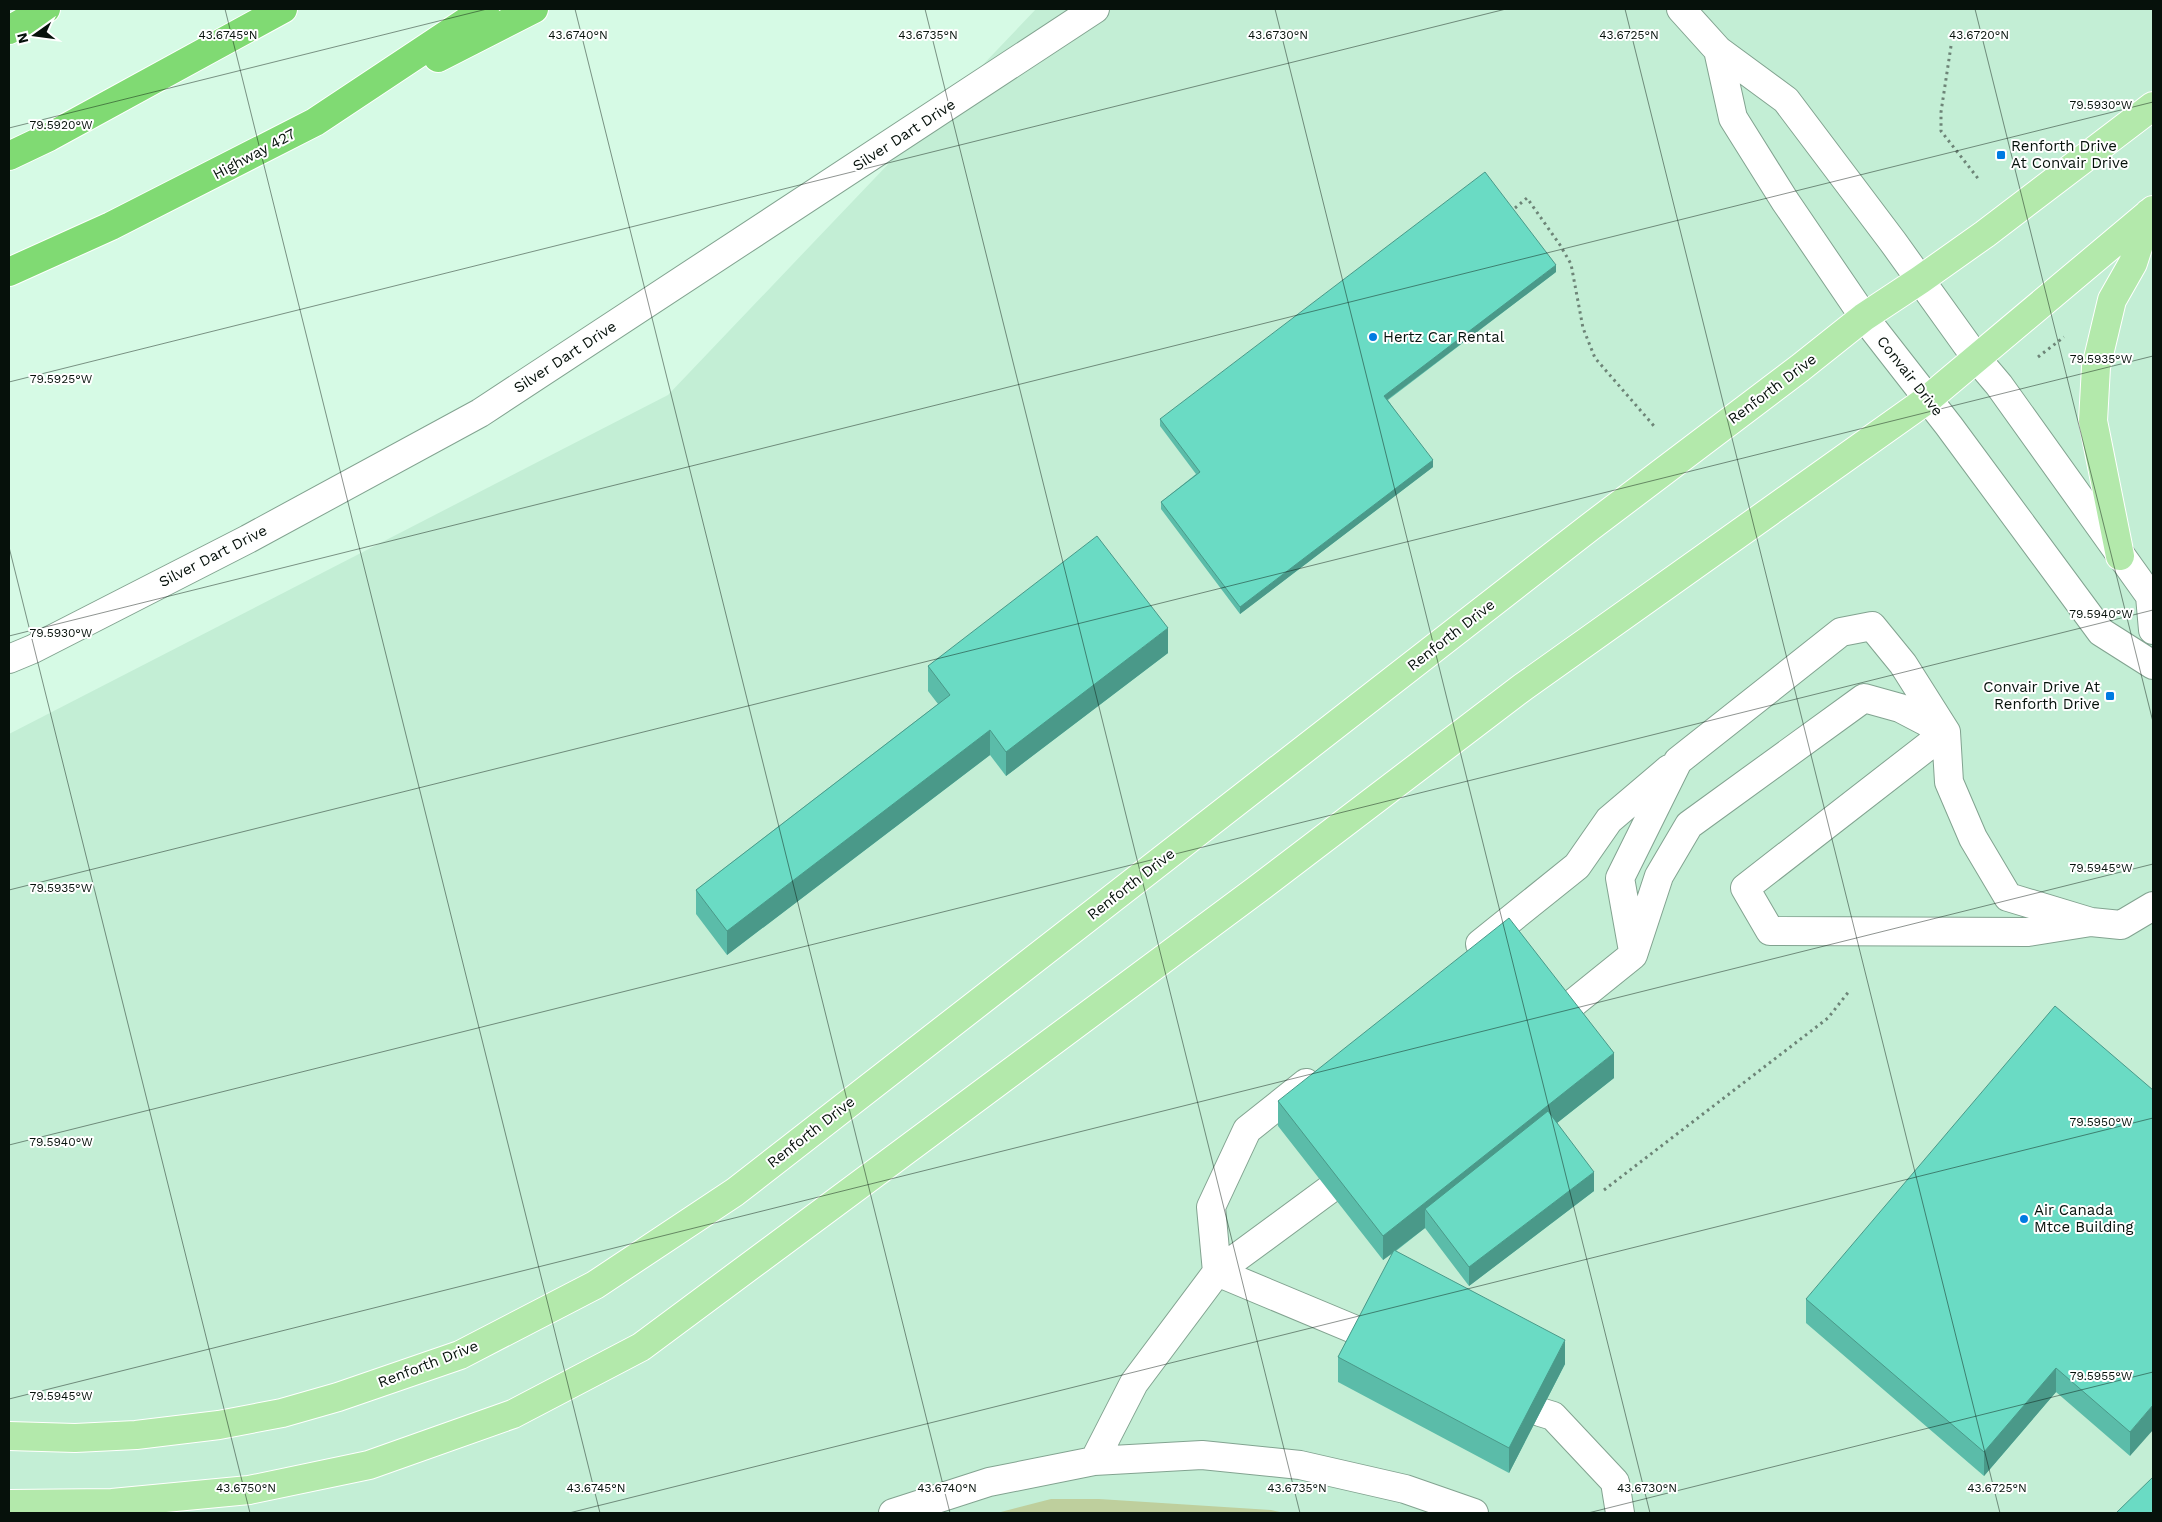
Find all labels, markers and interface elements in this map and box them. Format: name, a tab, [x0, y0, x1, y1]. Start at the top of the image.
north arrow	[10, 10, 60, 60]
text: 43.6745°N	[198, 28, 258, 42]
text: 43.6740°N	[548, 28, 608, 42]
text: 43.6735°N	[898, 28, 958, 42]
text: 43.6730°N	[1248, 28, 1308, 42]
text: 43.6725°N	[1599, 28, 1659, 42]
text: 43.6720°N	[1949, 28, 2009, 42]
text: N	[13, 31, 31, 45]
street label: Silver Dart Drive	[849, 95, 959, 175]
text: 79.5930°W	[2070, 98, 2133, 112]
text: 79.5920°W	[29, 118, 93, 132]
street label: Highway 427	[210, 125, 298, 183]
place label: Renforth Drive At Convair Drive	[2011, 137, 2128, 172]
marker: Renforth Drive At Convair Drive	[1995, 149, 2007, 161]
street label: Silver Dart Drive	[510, 317, 620, 397]
place label: Hertz Car Rental	[1383, 328, 1505, 346]
marker: Hertz Car Rental	[1367, 331, 1379, 343]
street label: Convair Drive	[1873, 332, 1947, 420]
street label: Renforth Drive	[1724, 350, 1820, 428]
text: 79.5935°W	[2070, 352, 2133, 366]
text: 79.5925°W	[30, 372, 93, 386]
street label: Silver Dart Drive	[156, 521, 270, 591]
street label: Renforth Drive	[1404, 595, 1498, 675]
text: 79.5940°W	[2069, 607, 2133, 621]
text: 79.5930°W	[30, 626, 93, 640]
place label: Convair Drive At Renforth Drive	[1983, 678, 2101, 713]
marker: Convair Drive At Renforth Drive	[2104, 690, 2116, 702]
street label: Renforth Drive	[1084, 844, 1178, 924]
text: 79.5945°W	[2070, 861, 2133, 875]
text: 79.5935°W	[30, 881, 93, 895]
street label: Renforth Drive	[764, 1092, 858, 1172]
text: 79.5950°W	[2069, 1115, 2133, 1129]
text: 79.5940°W	[29, 1135, 93, 1149]
place label: Air Canada Mtce Building	[2034, 1201, 2134, 1236]
marker: Air Canada Mtce Building	[2018, 1213, 2030, 1225]
street label: Renforth Drive	[375, 1337, 481, 1391]
text: 79.5955°W	[2070, 1369, 2133, 1383]
text: 79.5945°W	[30, 1389, 93, 1403]
text: 43.6750°N	[216, 1481, 276, 1495]
text: 43.6745°N	[566, 1481, 626, 1495]
text: 43.6740°N	[917, 1481, 977, 1495]
text: 43.6735°N	[1267, 1481, 1327, 1495]
text: 43.6730°N	[1617, 1481, 1677, 1495]
text: 43.6725°N	[1967, 1481, 2027, 1495]

